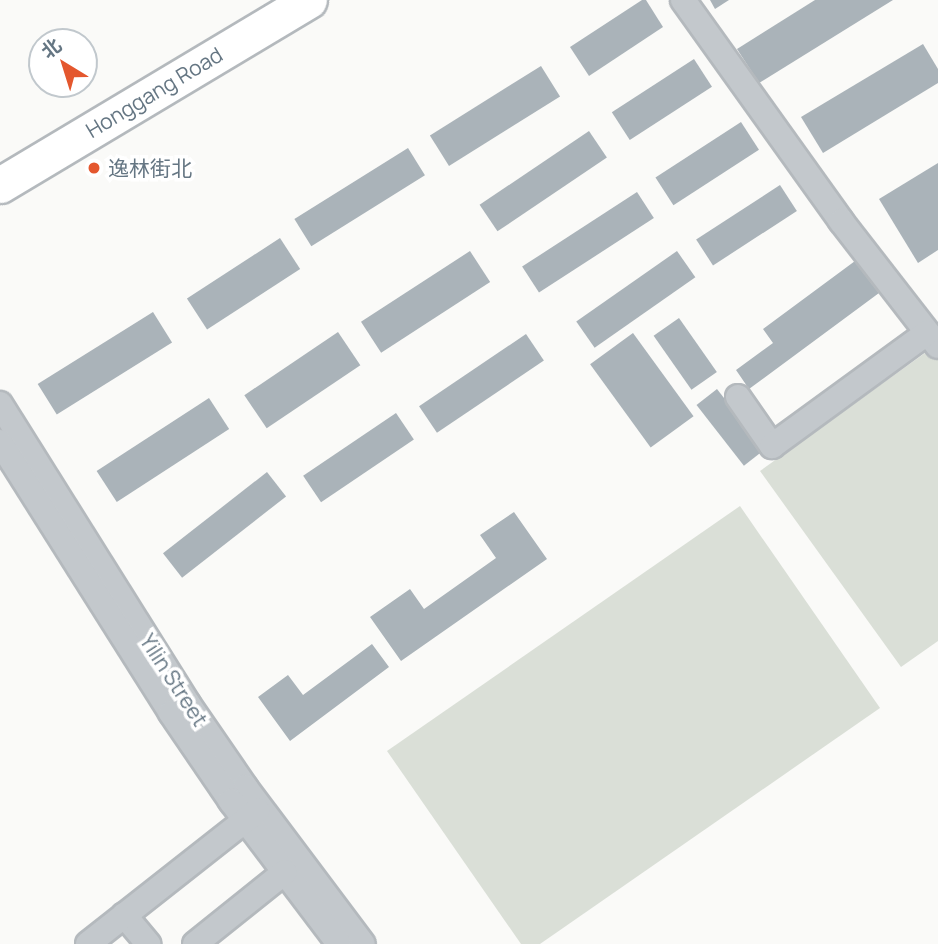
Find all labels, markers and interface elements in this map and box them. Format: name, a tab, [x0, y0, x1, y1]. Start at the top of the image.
north arrow	[28, 28, 98, 98]
text: 北	[36, 32, 67, 64]
street label: Honggang Road	[81, 41, 227, 143]
place label: 逸林街北	[108, 155, 192, 181]
marker: 逸林街北	[86, 160, 102, 176]
street label: Yilin Street	[135, 629, 213, 731]

